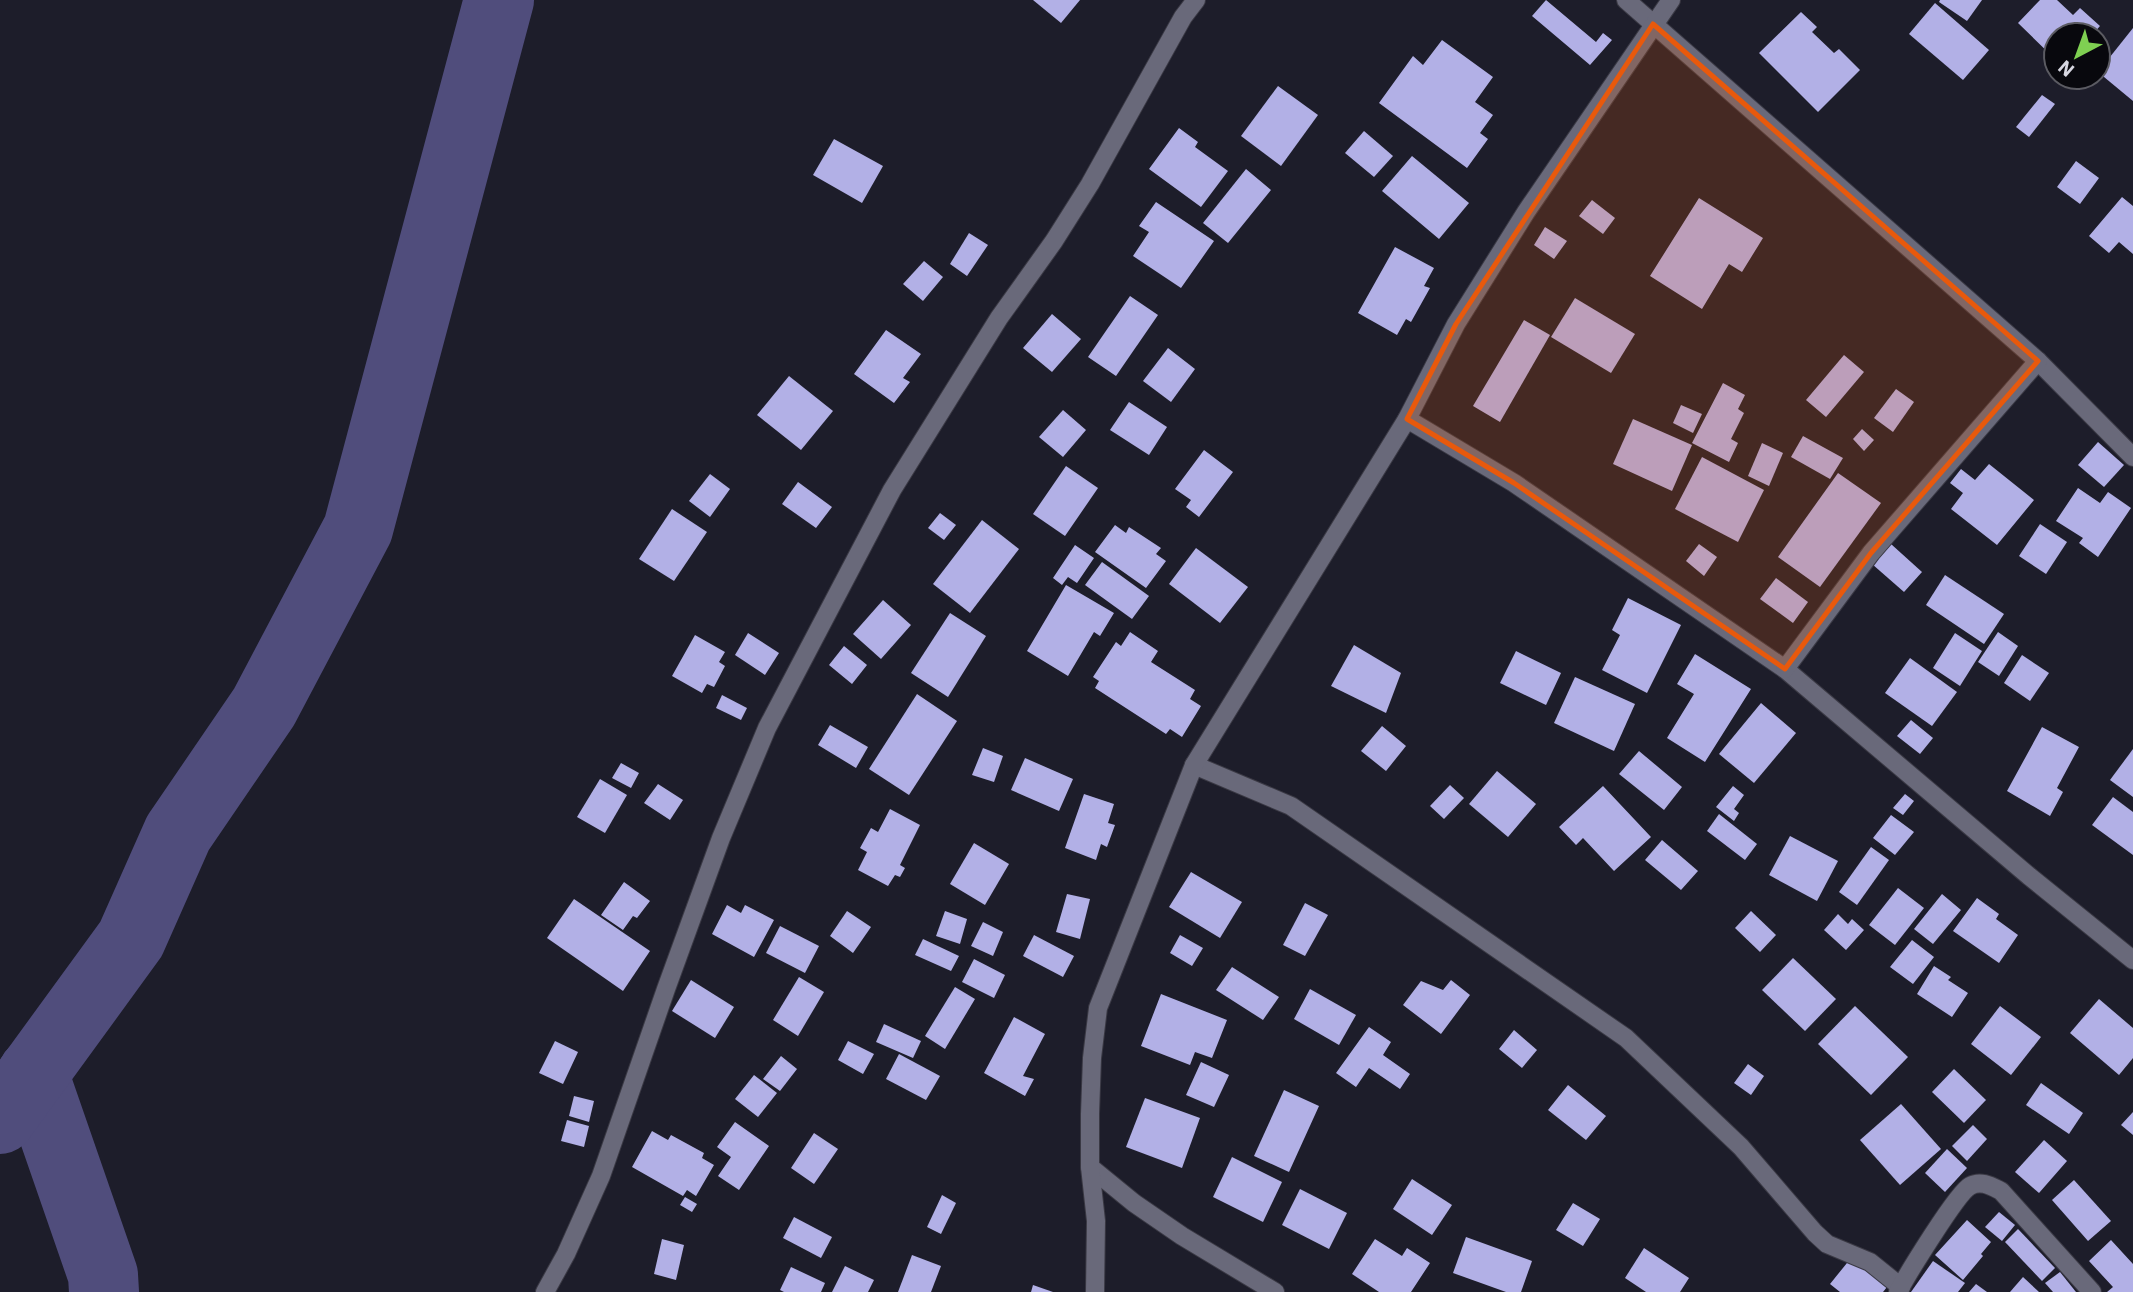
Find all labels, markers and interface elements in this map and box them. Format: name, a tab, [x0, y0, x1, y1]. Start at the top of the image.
north arrow	[2042, 21, 2112, 91]
text: N	[2053, 55, 2079, 82]

